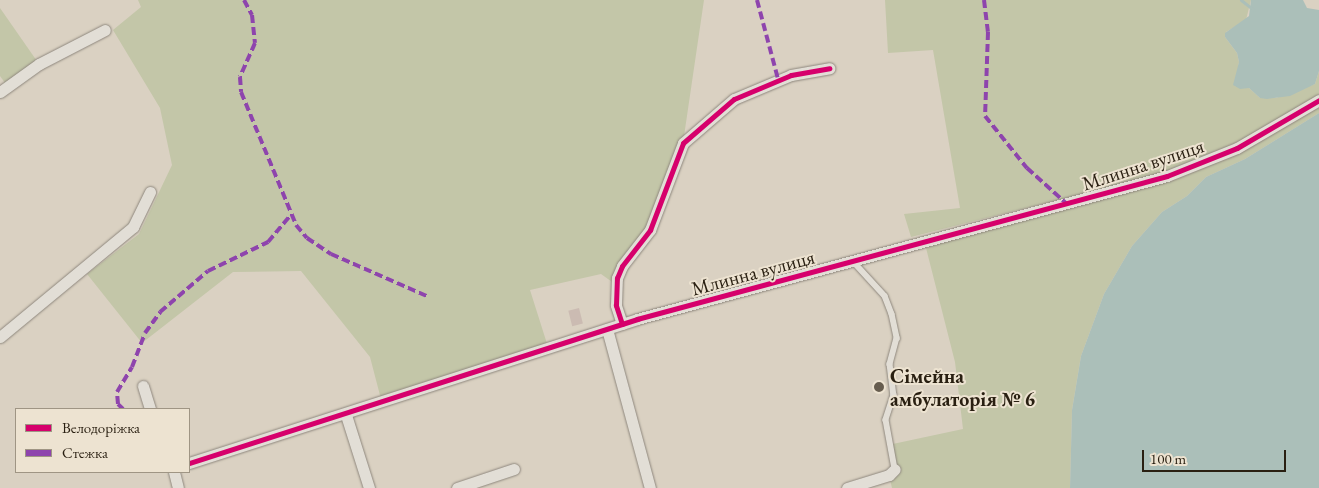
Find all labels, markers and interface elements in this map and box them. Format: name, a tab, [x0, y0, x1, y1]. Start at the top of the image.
street label: Млинна вулиця	[1079, 134, 1207, 196]
street label: Млинна вулиця	[689, 245, 817, 301]
place label: Сімейна амбулаторія № 6	[890, 364, 1035, 411]
marker: Сімейна амбулаторія № 6	[872, 380, 886, 394]
legend	[15, 408, 190, 473]
text: Велодоріжка	[62, 418, 140, 437]
scale bar	[1144, 440, 1288, 472]
text: Стежка	[62, 443, 108, 462]
text: 100 m	[1150, 449, 1186, 468]

